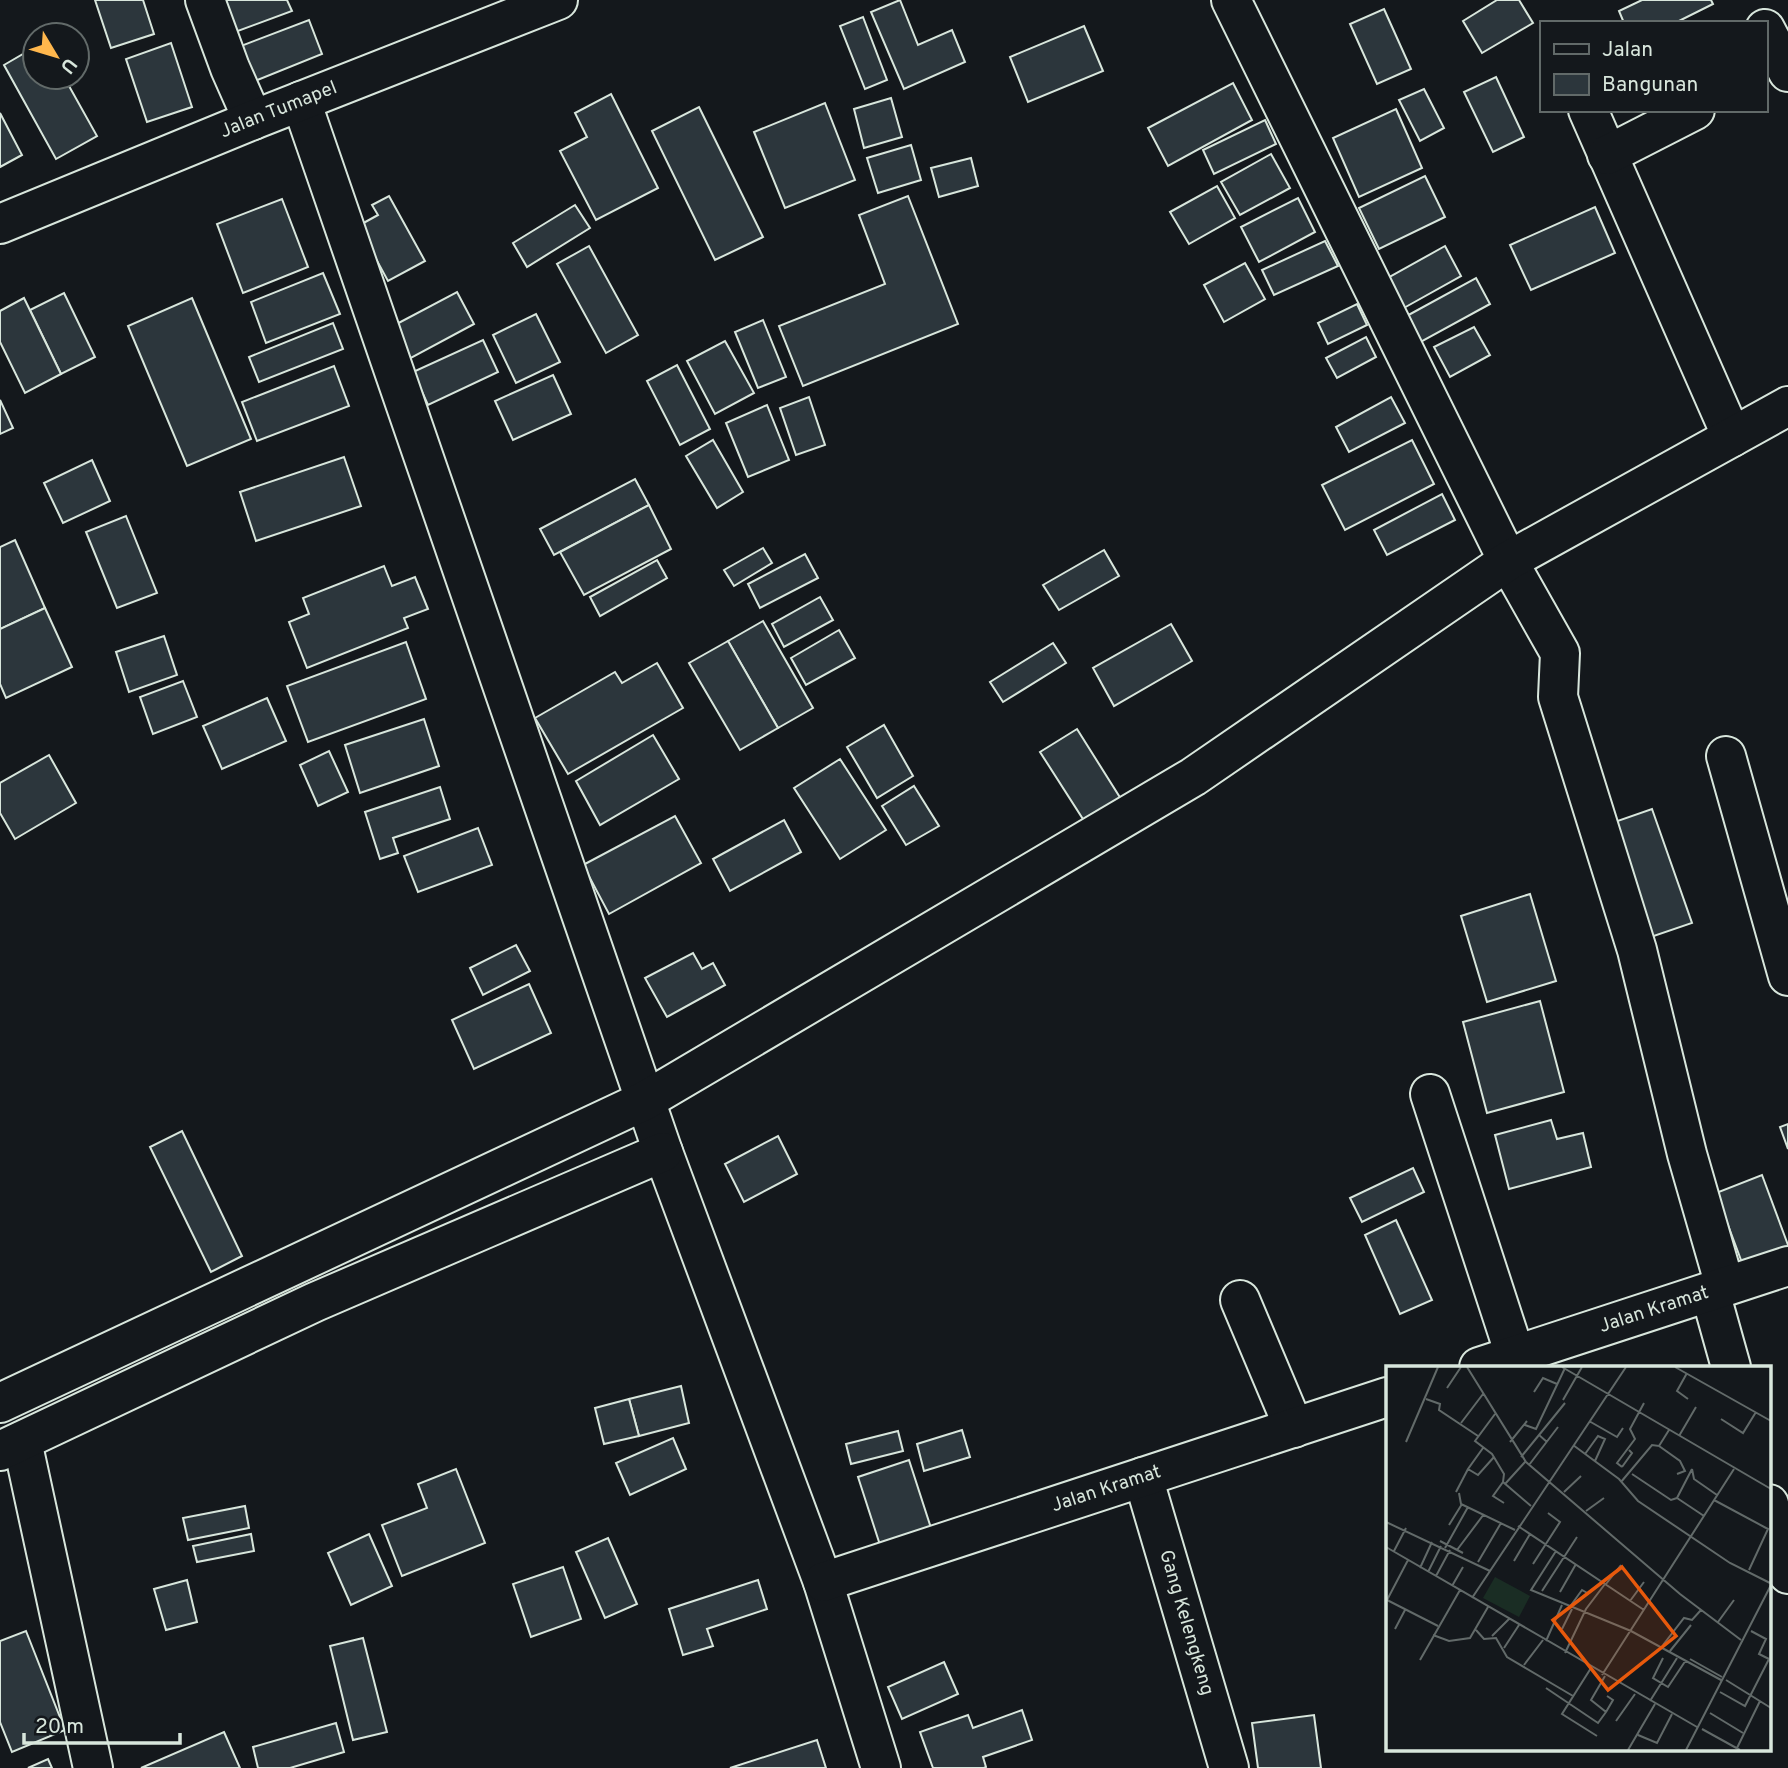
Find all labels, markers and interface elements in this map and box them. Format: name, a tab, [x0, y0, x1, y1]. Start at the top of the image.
north arrow	[21, 21, 91, 91]
legend	[1540, 21, 1767, 112]
text: Jalan	[1602, 37, 1653, 64]
text: U	[54, 53, 81, 78]
text: Bangunan	[1602, 72, 1698, 99]
street label: Jalan Tumapel	[217, 76, 341, 144]
street label: Jalan Kramat	[1596, 1281, 1712, 1339]
inset map	[1386, 1366, 1770, 1750]
street label: Jalan Kramat	[1048, 1460, 1164, 1518]
street label: Gang Kelengkeng	[1153, 1547, 1219, 1698]
scale bar	[24, 1702, 180, 1746]
text: 20 m	[35, 1714, 84, 1741]

